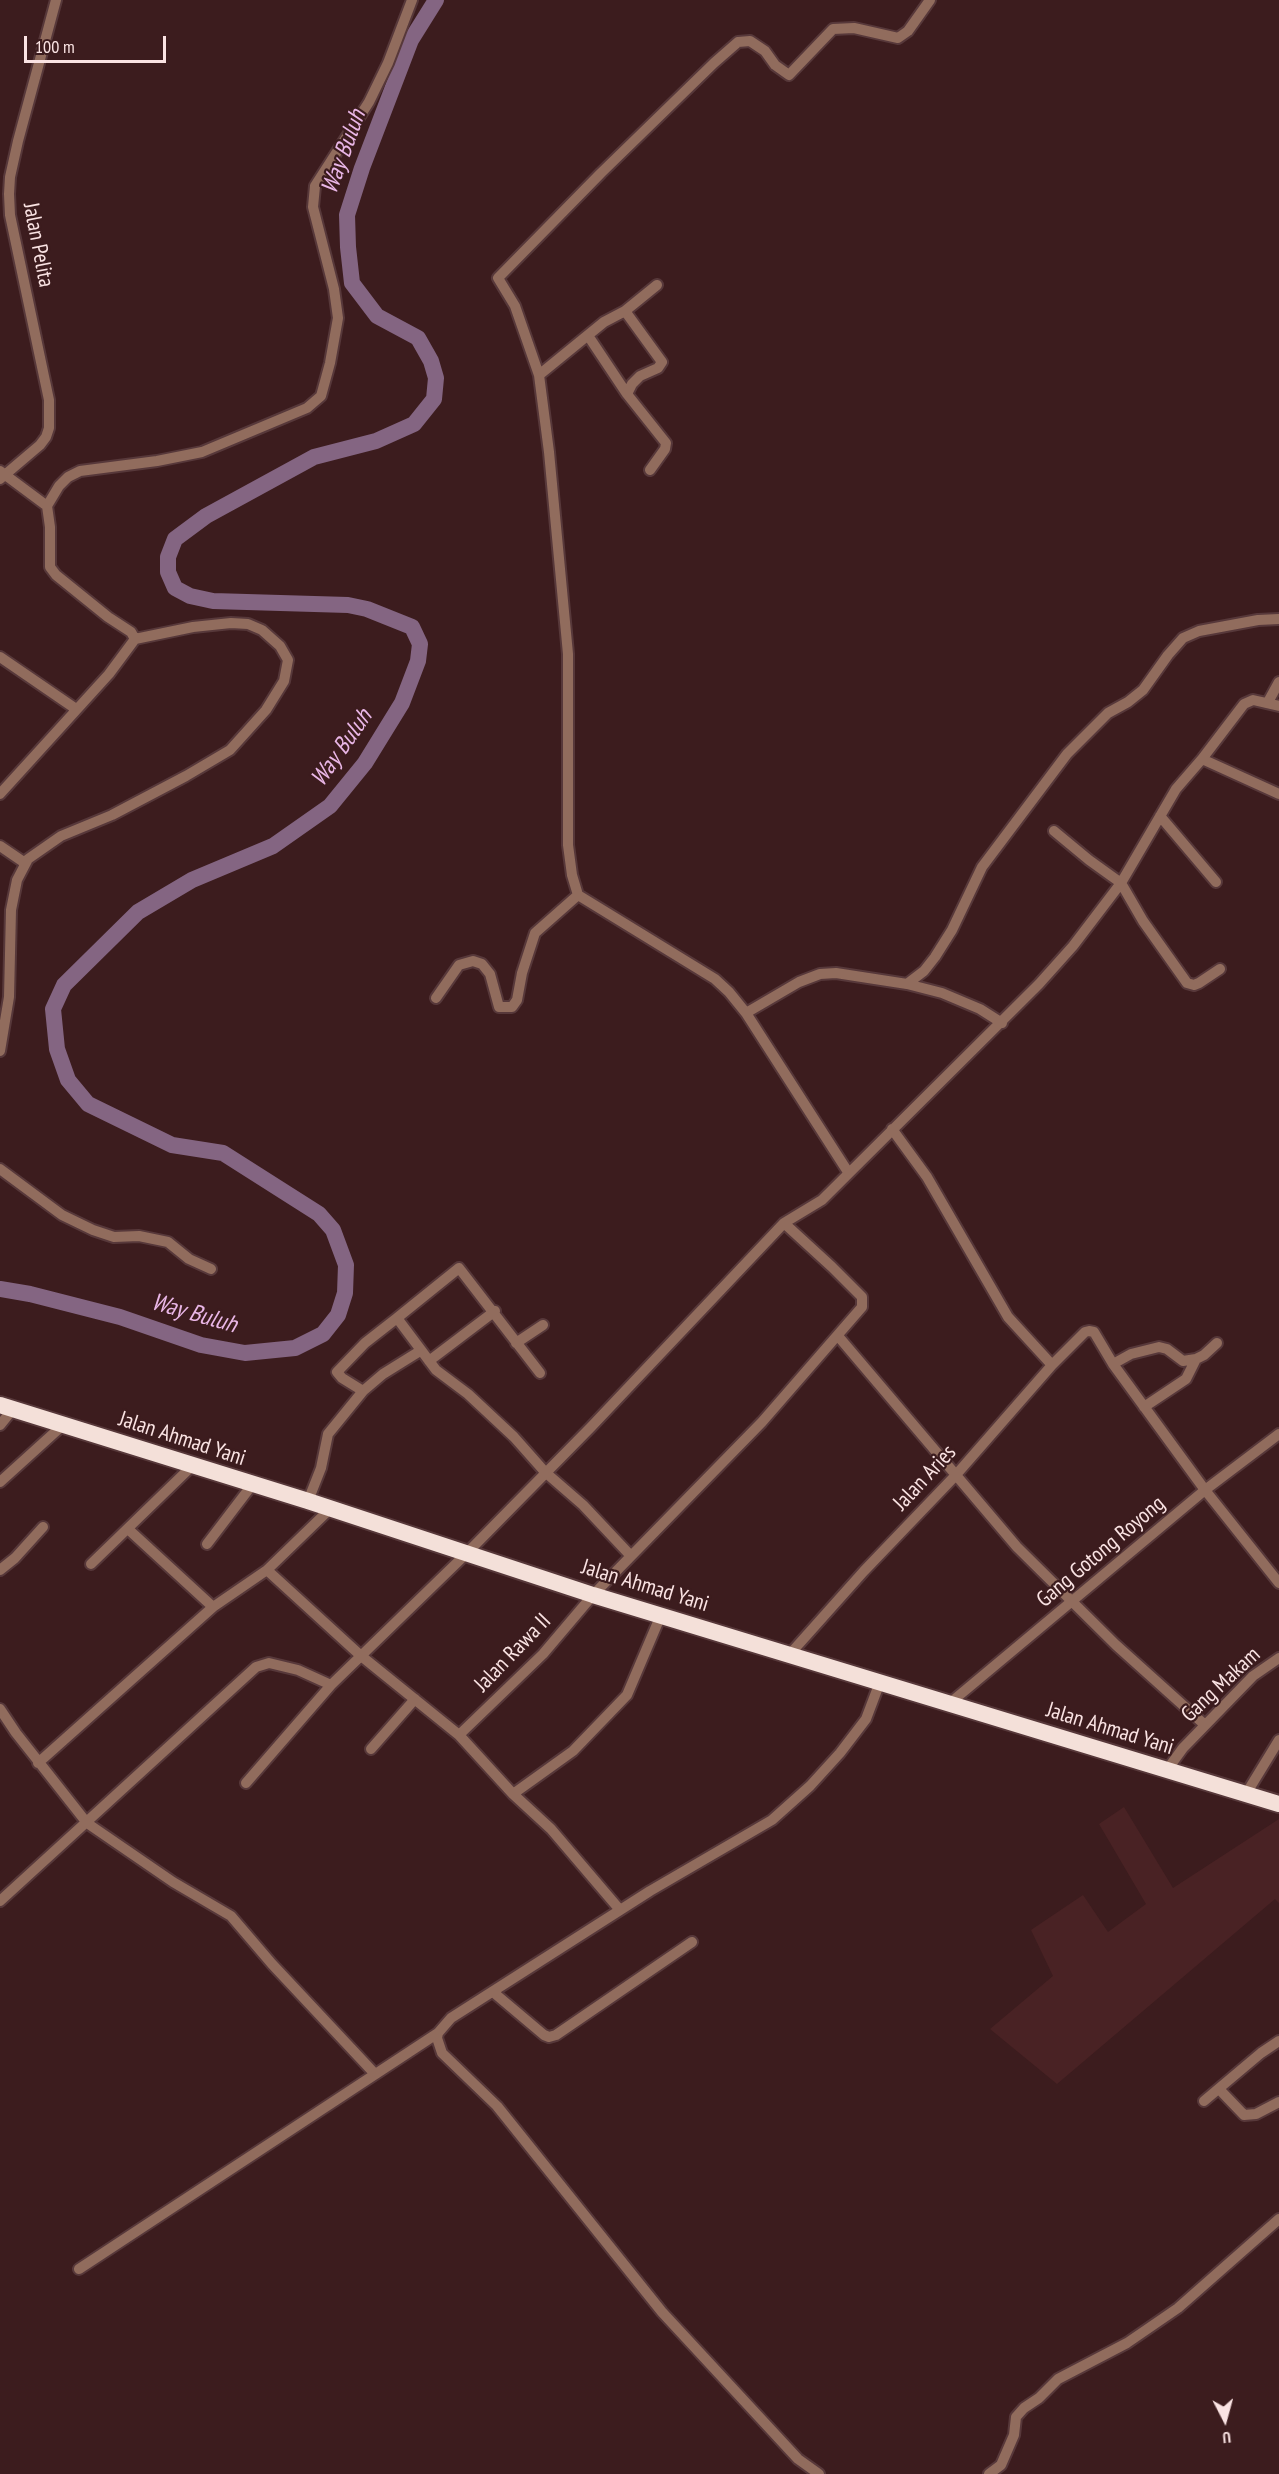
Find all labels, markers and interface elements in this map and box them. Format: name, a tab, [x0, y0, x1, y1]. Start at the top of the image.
scale bar	[27, 24, 170, 62]
text: 100 m	[35, 35, 75, 58]
water label: Way Buluh	[316, 106, 372, 198]
street label: Jalan Pelita	[17, 201, 59, 289]
water label: Way Buluh	[305, 704, 379, 792]
water label: Way Buluh	[148, 1288, 240, 1340]
street label: Jalan Ahmad Yani	[115, 1406, 249, 1472]
street label: Jalan Aries	[888, 1440, 962, 1516]
street label: Gang Gotong Royong	[1032, 1491, 1170, 1613]
street label: Jalan Ahmad Yani	[578, 1554, 712, 1618]
street label: Jalan Rawa II	[469, 1608, 557, 1698]
street label: Gang Makam	[1176, 1642, 1266, 1728]
street label: Jalan Ahmad Yani	[1043, 1697, 1177, 1761]
north arrow	[1195, 2390, 1255, 2450]
text: U	[1222, 2428, 1232, 2448]

